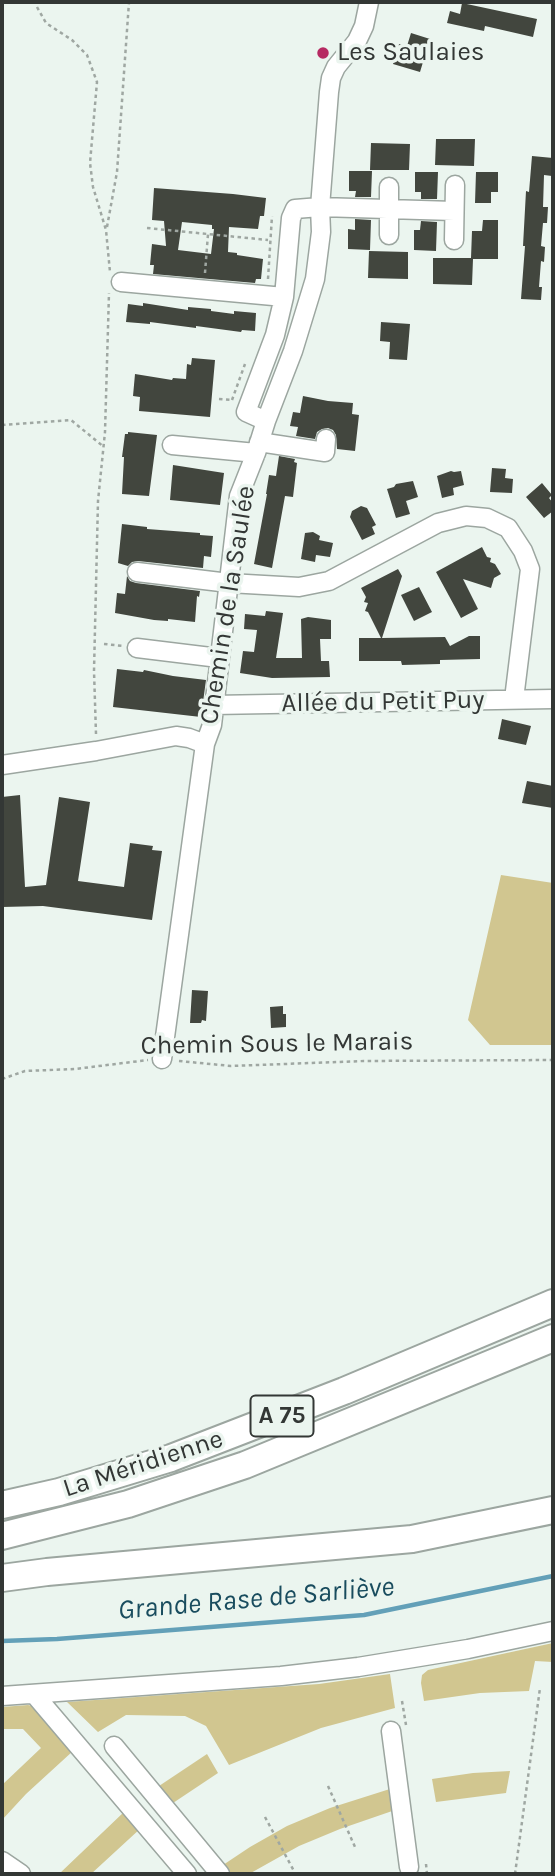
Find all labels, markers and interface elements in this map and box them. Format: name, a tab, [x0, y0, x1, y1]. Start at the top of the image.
place label: Les Saulaies	[337, 37, 484, 69]
marker: Les Saulaies	[315, 45, 331, 61]
street label: Chemin de la Saulée	[194, 483, 262, 727]
street label: Allée du Petit Puy	[281, 685, 485, 719]
street label: Chemin Sous le Marais	[140, 1026, 414, 1062]
road number: A 75	[250, 1396, 314, 1436]
street label: La Méridienne	[59, 1423, 227, 1505]
water label: Grande Rase de Sarliève	[117, 1570, 395, 1628]

